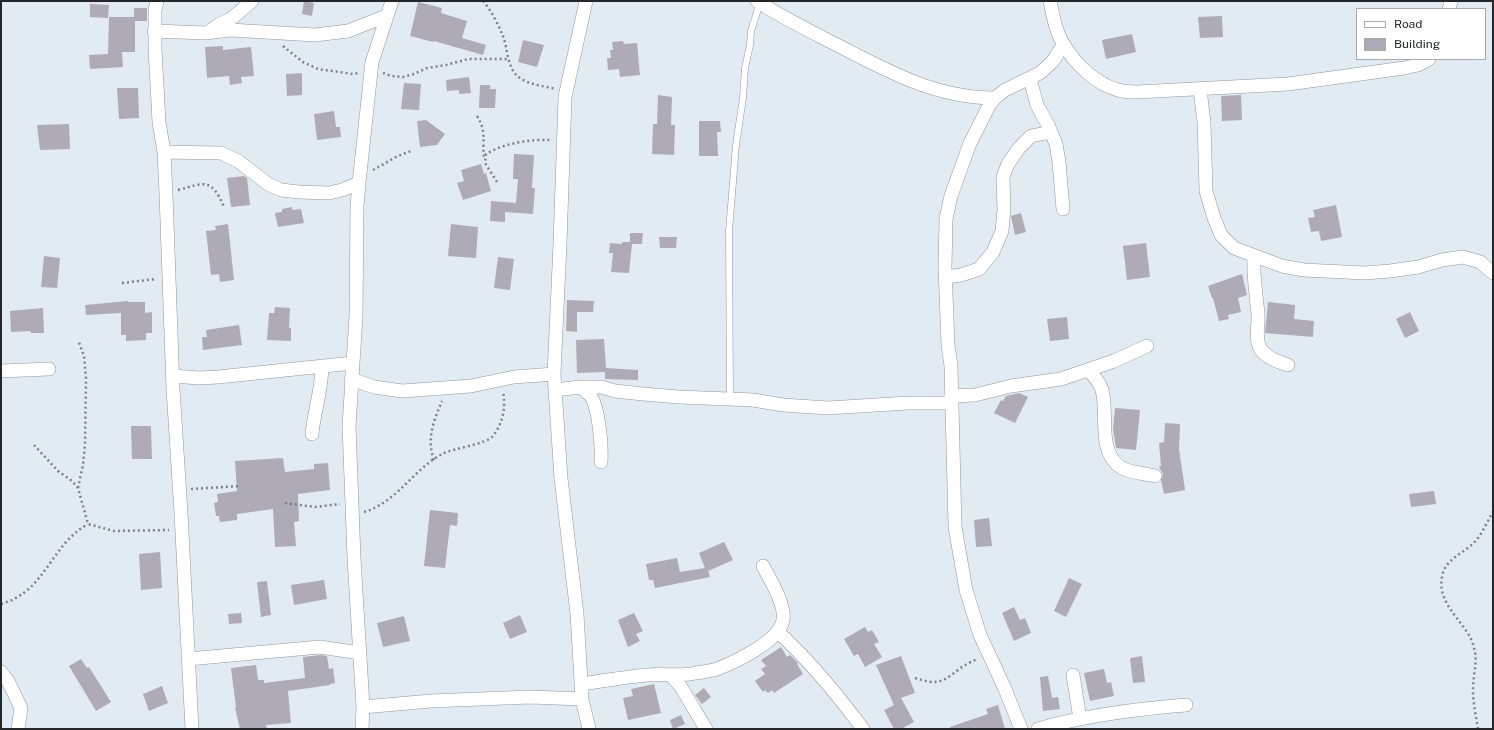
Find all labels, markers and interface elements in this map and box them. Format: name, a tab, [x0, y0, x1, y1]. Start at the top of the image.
legend	[1356, 8, 1486, 60]
text: Road	[1394, 17, 1422, 31]
text: Building	[1394, 37, 1440, 51]

